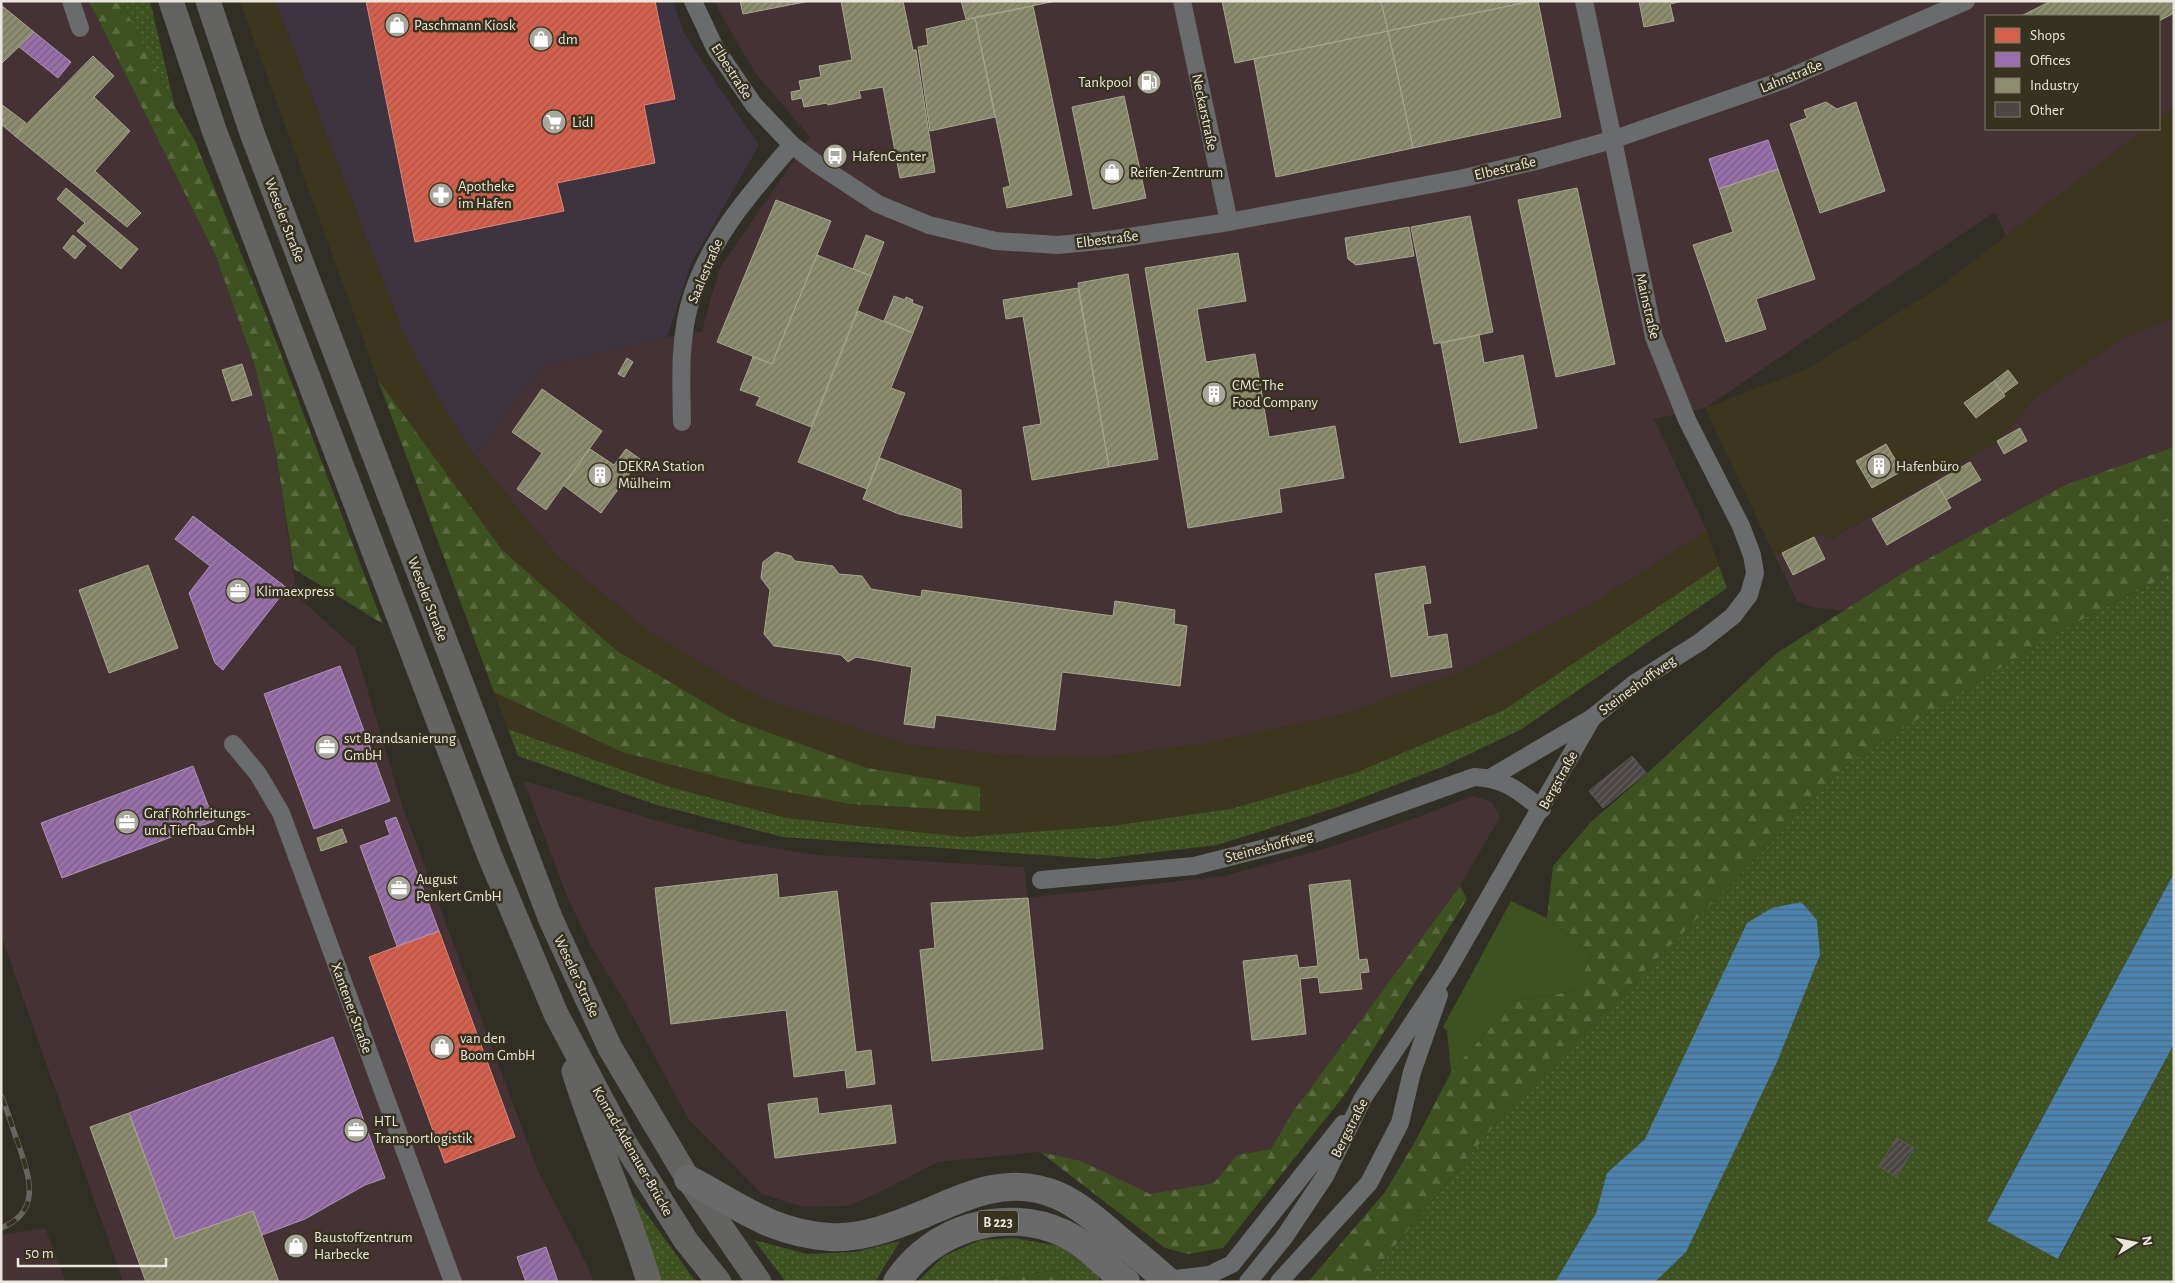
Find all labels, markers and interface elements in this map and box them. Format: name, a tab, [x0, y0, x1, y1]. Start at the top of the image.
shop icon: Paschmann Kiosk	[384, 12, 410, 38]
legend	[1985, 15, 2160, 130]
place label: Paschmann Kiosk	[414, 18, 516, 33]
shop icon: dm	[528, 26, 554, 52]
text: Shops	[2030, 28, 2065, 43]
place label: dm	[558, 32, 578, 47]
street label: Elbestraße	[708, 41, 755, 102]
text: Offices	[2030, 53, 2071, 68]
street label: Lahnstraße	[1758, 57, 1825, 96]
fuel station icon: Tankpool	[1136, 69, 1162, 95]
street label: Neckarstraße	[1189, 72, 1220, 152]
place label: Tankpool	[1078, 75, 1132, 90]
text: Industry	[2030, 78, 2079, 93]
text: Other	[2030, 103, 2064, 118]
supermarket icon: Lidl	[541, 109, 567, 135]
place label: Lidl	[572, 115, 593, 130]
bus stop icon: HafenCenter	[822, 143, 848, 169]
place label: HafenCenter	[852, 149, 926, 164]
street label: Elbestraße	[1473, 154, 1537, 183]
shop icon: Reifen-Zentrum	[1099, 159, 1125, 185]
place label: Reifen-Zentrum	[1130, 165, 1223, 180]
street label: Weseler Straße	[262, 176, 307, 264]
place label: Apotheke im Hafen	[458, 179, 514, 211]
pharmacy icon: Apotheke im Hafen	[428, 182, 454, 208]
street label: Elbestraße	[1075, 228, 1139, 251]
street label: Saalestraße	[685, 237, 726, 306]
street label: Mainstraße	[1633, 272, 1662, 341]
place label: CMC The Food Company	[1232, 378, 1319, 410]
building icon: CMC The Food Company	[1201, 381, 1227, 407]
building icon: Hafenbüro	[1866, 453, 1892, 479]
place label: DEKRA Station Mülheim	[618, 459, 705, 491]
place label: Hafenbüro	[1896, 459, 1959, 474]
building icon: DEKRA Station Mülheim	[587, 462, 613, 488]
street label: Weseler Straße	[405, 555, 450, 643]
office icon: Klimaexpress	[225, 578, 251, 604]
place label: Klimaexpress	[256, 584, 334, 599]
street label: Steineshoffweg	[1596, 652, 1679, 718]
place label: svt Brandsanierung GmbH	[344, 731, 457, 763]
office icon: svt Brandsanierung GmbH	[314, 734, 340, 760]
street label: Bergstraße	[1536, 748, 1581, 812]
place label: Graf Rohrleitungs- und Tiefbau GmbH	[144, 806, 255, 838]
office icon: Graf Rohrleitungs- und Tiefbau GmbH	[114, 809, 140, 835]
street label: Steineshoffweg	[1223, 827, 1315, 865]
place label: August Penkert GmbH	[416, 872, 502, 904]
office icon: August Penkert GmbH	[386, 875, 412, 901]
street label: Weseler Straße	[551, 933, 602, 1020]
street label: Xantener Straße	[328, 961, 375, 1056]
place label: van den Boom GmbH	[460, 1031, 535, 1063]
shop icon: van den Boom GmbH	[429, 1034, 455, 1060]
street label: Konrad-Adenauer-Brücke	[589, 1084, 676, 1218]
street label: Bergstraße	[1328, 1096, 1371, 1160]
place label: HTL Transportlogistik	[374, 1114, 473, 1146]
office icon: HTL Transportlogistik	[343, 1117, 369, 1143]
road number: B 223	[978, 1210, 1018, 1234]
north arrow	[2110, 1218, 2160, 1268]
place label: Baustoffzentrum Harbecke	[314, 1230, 413, 1262]
shop icon: Baustoffzentrum Harbecke	[283, 1233, 309, 1259]
text: N	[2139, 1235, 2155, 1247]
scale bar	[18, 1236, 165, 1268]
text: 50 m	[25, 1246, 54, 1261]

